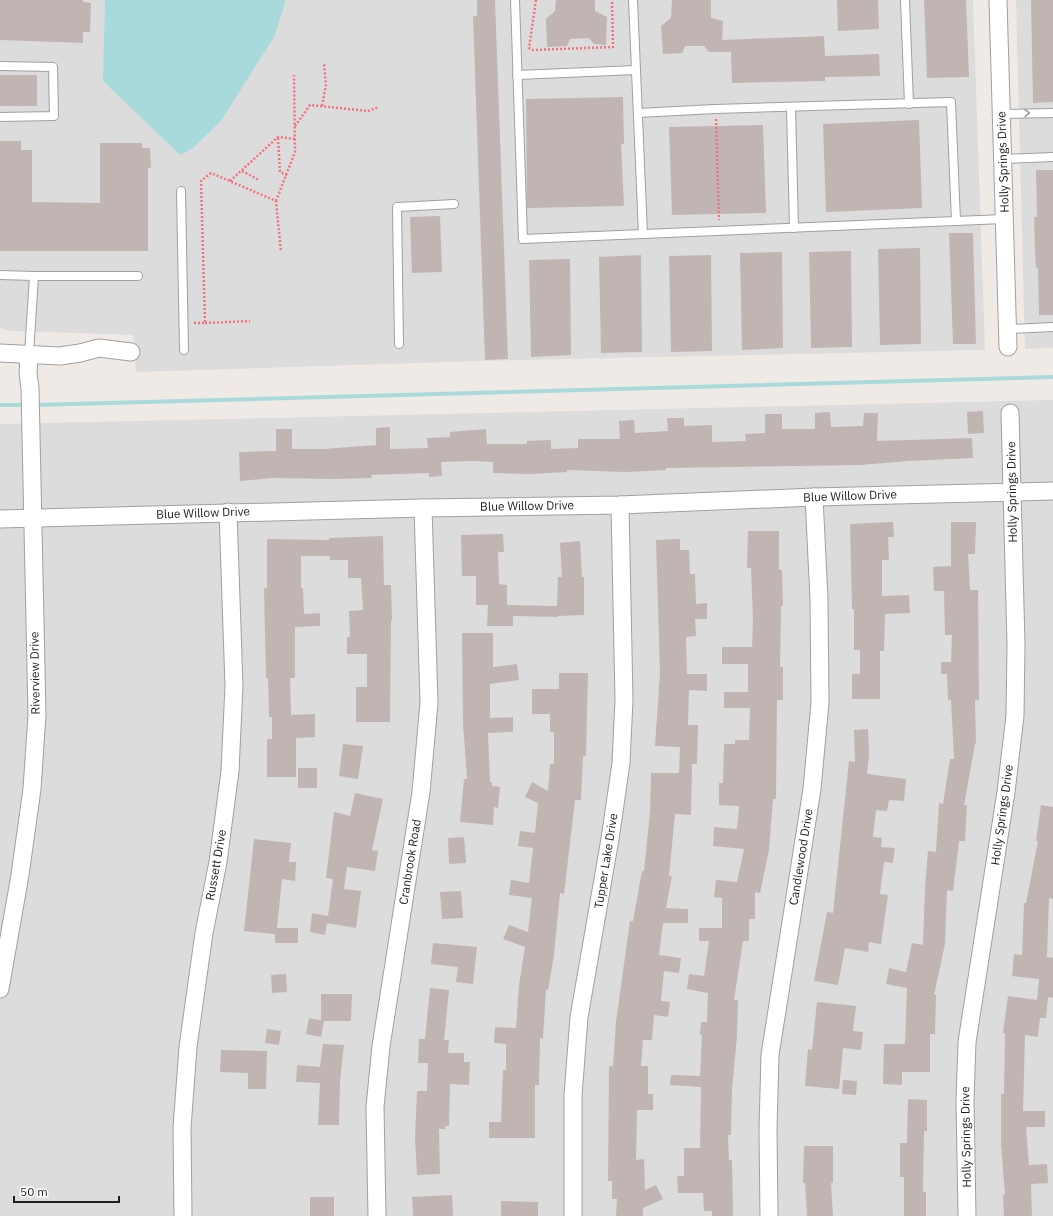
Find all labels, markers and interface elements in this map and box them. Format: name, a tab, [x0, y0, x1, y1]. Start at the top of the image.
one-way arrow	[1024, 109, 1030, 117]
street label: Holly Springs Drive	[993, 111, 1012, 213]
street label: Holly Springs Drive	[1003, 441, 1020, 543]
street label: Blue Willow Drive	[803, 486, 898, 505]
street label: Blue Willow Drive	[480, 497, 575, 514]
street label: Blue Willow Drive	[156, 503, 251, 522]
street label: Riverview Drive	[26, 631, 43, 715]
street label: Holly Springs Drive	[987, 763, 1016, 866]
street label: Candlewood Drive	[785, 807, 816, 906]
street label: Tupper Lake Drive	[591, 812, 621, 910]
street label: Cranbrook Road	[395, 818, 424, 906]
street label: Russett Drive	[202, 828, 229, 902]
street label: Holly Springs Drive	[957, 1086, 974, 1188]
scale bar	[14, 1178, 119, 1204]
text: 50 m	[20, 1184, 48, 1199]

